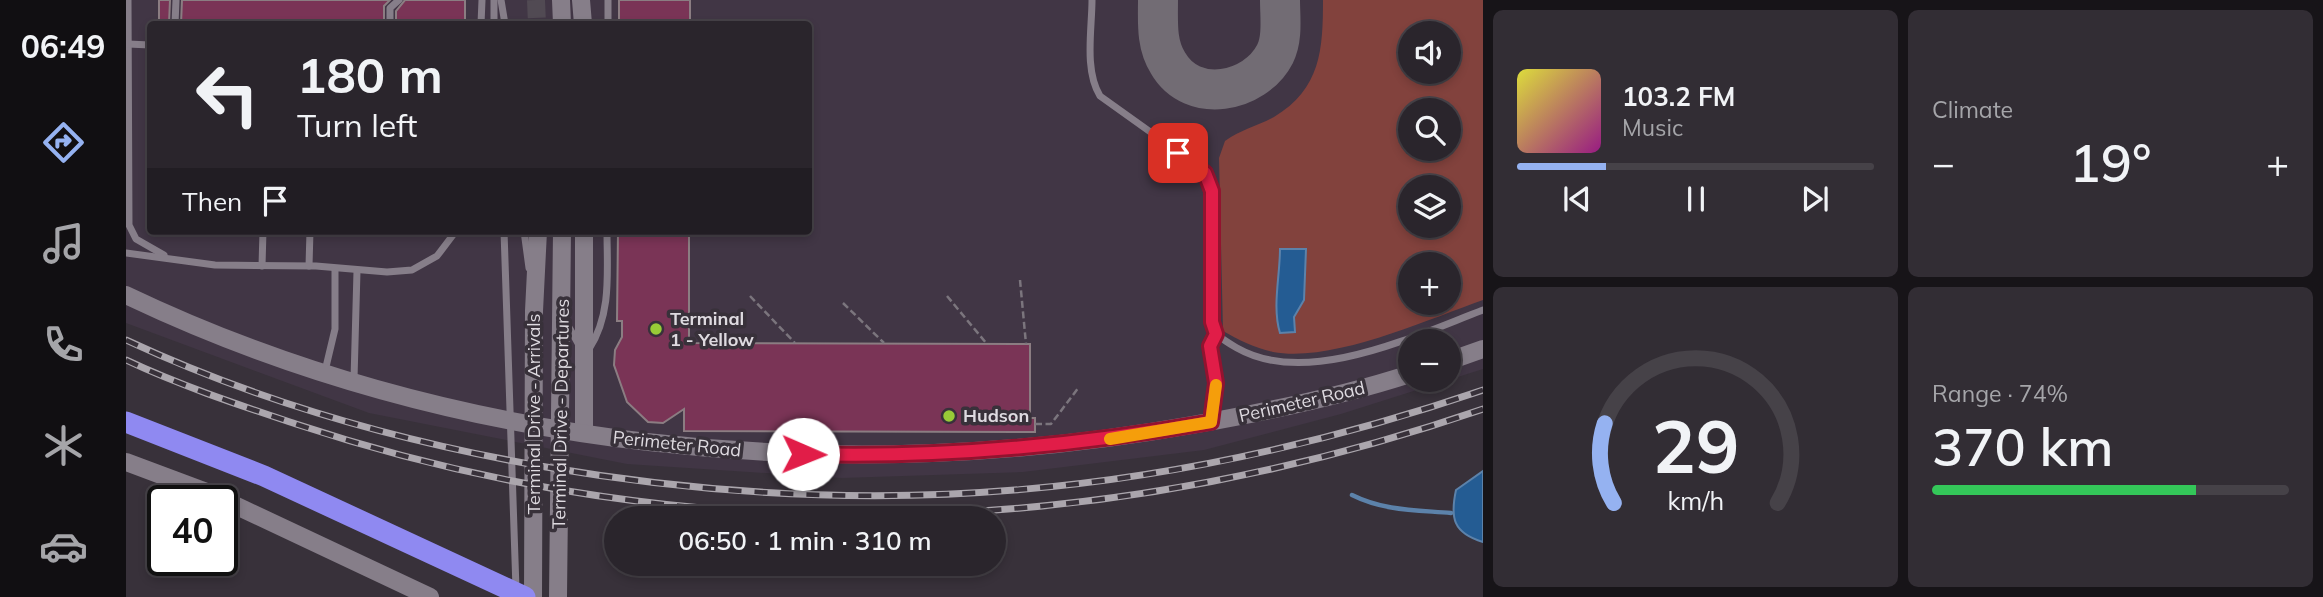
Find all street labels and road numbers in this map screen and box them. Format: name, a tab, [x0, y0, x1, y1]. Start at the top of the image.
street label: Terminal Drive - Departures	[547, 298, 574, 529]
street label: Terminal Drive - Arrivals	[522, 314, 545, 514]
street label: Perimeter Road	[1237, 376, 1367, 427]
street label: Perimeter Road	[612, 425, 742, 462]

